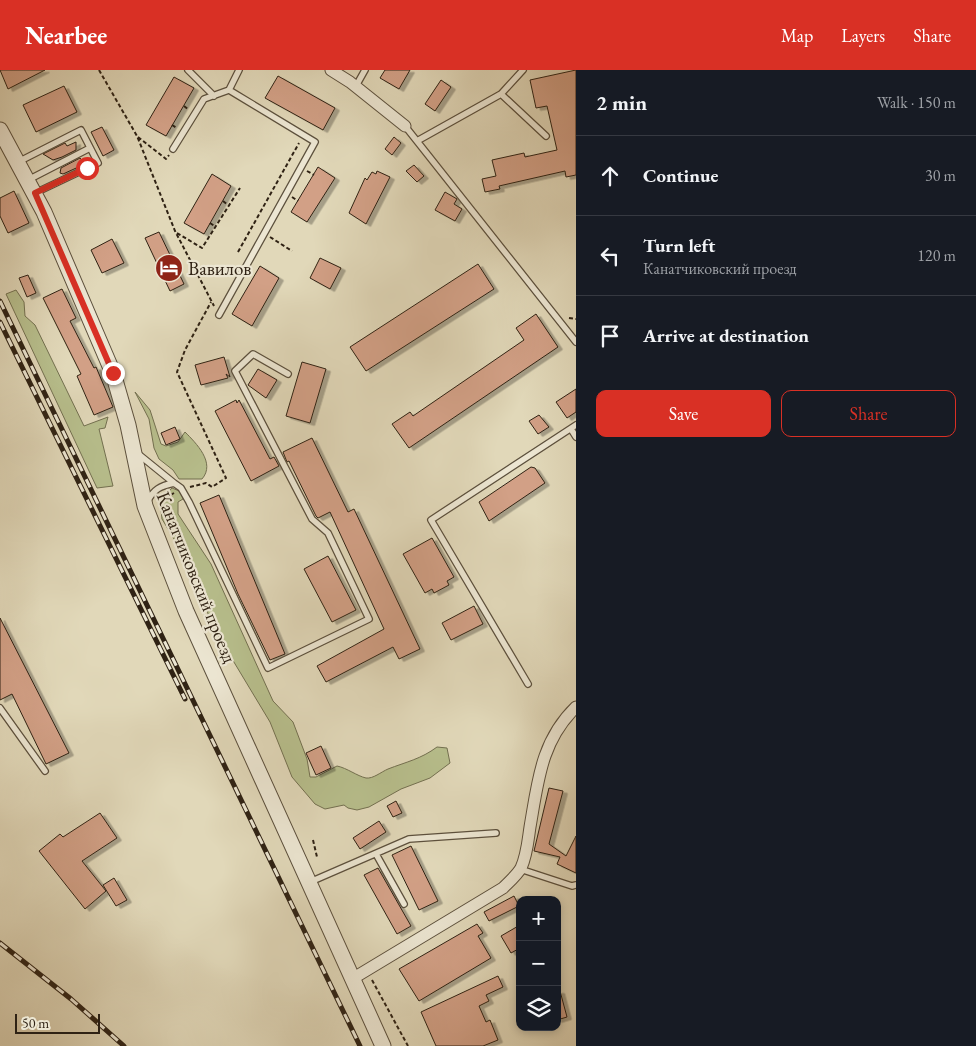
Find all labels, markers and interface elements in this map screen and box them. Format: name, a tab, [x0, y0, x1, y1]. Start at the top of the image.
text: Nearbee	[25, 20, 107, 51]
text: Map	[781, 24, 813, 47]
text: Layers	[841, 24, 885, 47]
text: Share	[913, 24, 951, 47]
text: 2 min	[596, 89, 647, 116]
text: Walk · 150 m	[877, 92, 956, 113]
route start	[76, 157, 99, 180]
icon: ahead	[596, 162, 624, 190]
text: Continue	[643, 163, 718, 188]
text: 30 m	[925, 165, 956, 186]
text: Turn left	[643, 233, 715, 258]
icon: left	[596, 242, 624, 270]
text: 120 m	[917, 245, 956, 266]
hotel icon: Вавилов	[154, 253, 184, 283]
place label: Вавилов	[188, 256, 251, 281]
text: Канатчиковский проезд	[643, 258, 797, 279]
icon: arrive	[596, 322, 624, 350]
text: Arrive at destination	[643, 323, 809, 348]
route end	[102, 362, 125, 385]
button: Save	[596, 390, 771, 437]
button: Share	[781, 390, 956, 437]
street label: Канатчиковский проезд	[151, 488, 242, 667]
map controls	[516, 896, 561, 1031]
button: +	[516, 896, 561, 941]
button: −	[516, 941, 561, 986]
button: layers	[516, 986, 561, 1031]
scale bar	[15, 1011, 100, 1034]
text: 50 m	[22, 1014, 49, 1032]

